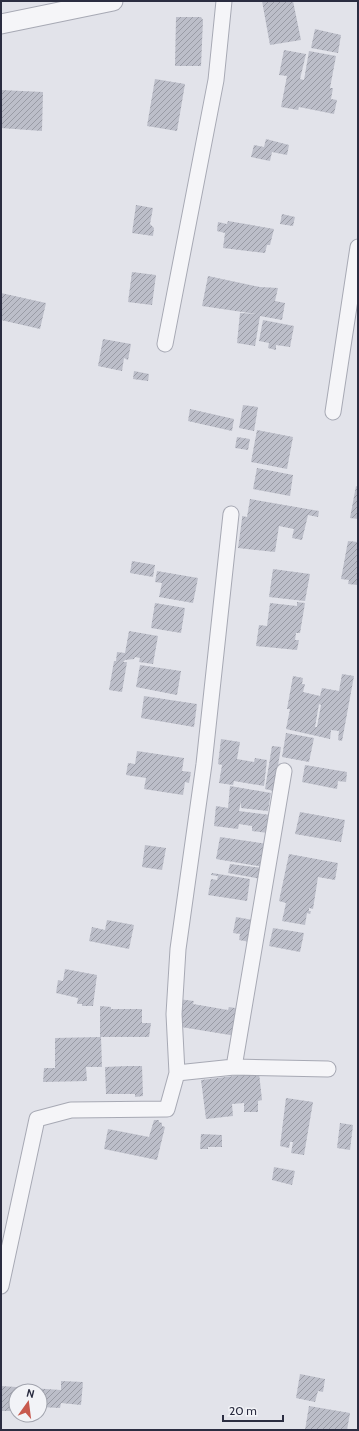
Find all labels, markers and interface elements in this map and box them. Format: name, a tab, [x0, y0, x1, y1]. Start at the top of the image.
north arrow	[8, 1383, 48, 1423]
text: N	[25, 1386, 36, 1401]
scale bar	[223, 1397, 283, 1423]
text: 20 m	[229, 1403, 257, 1418]

